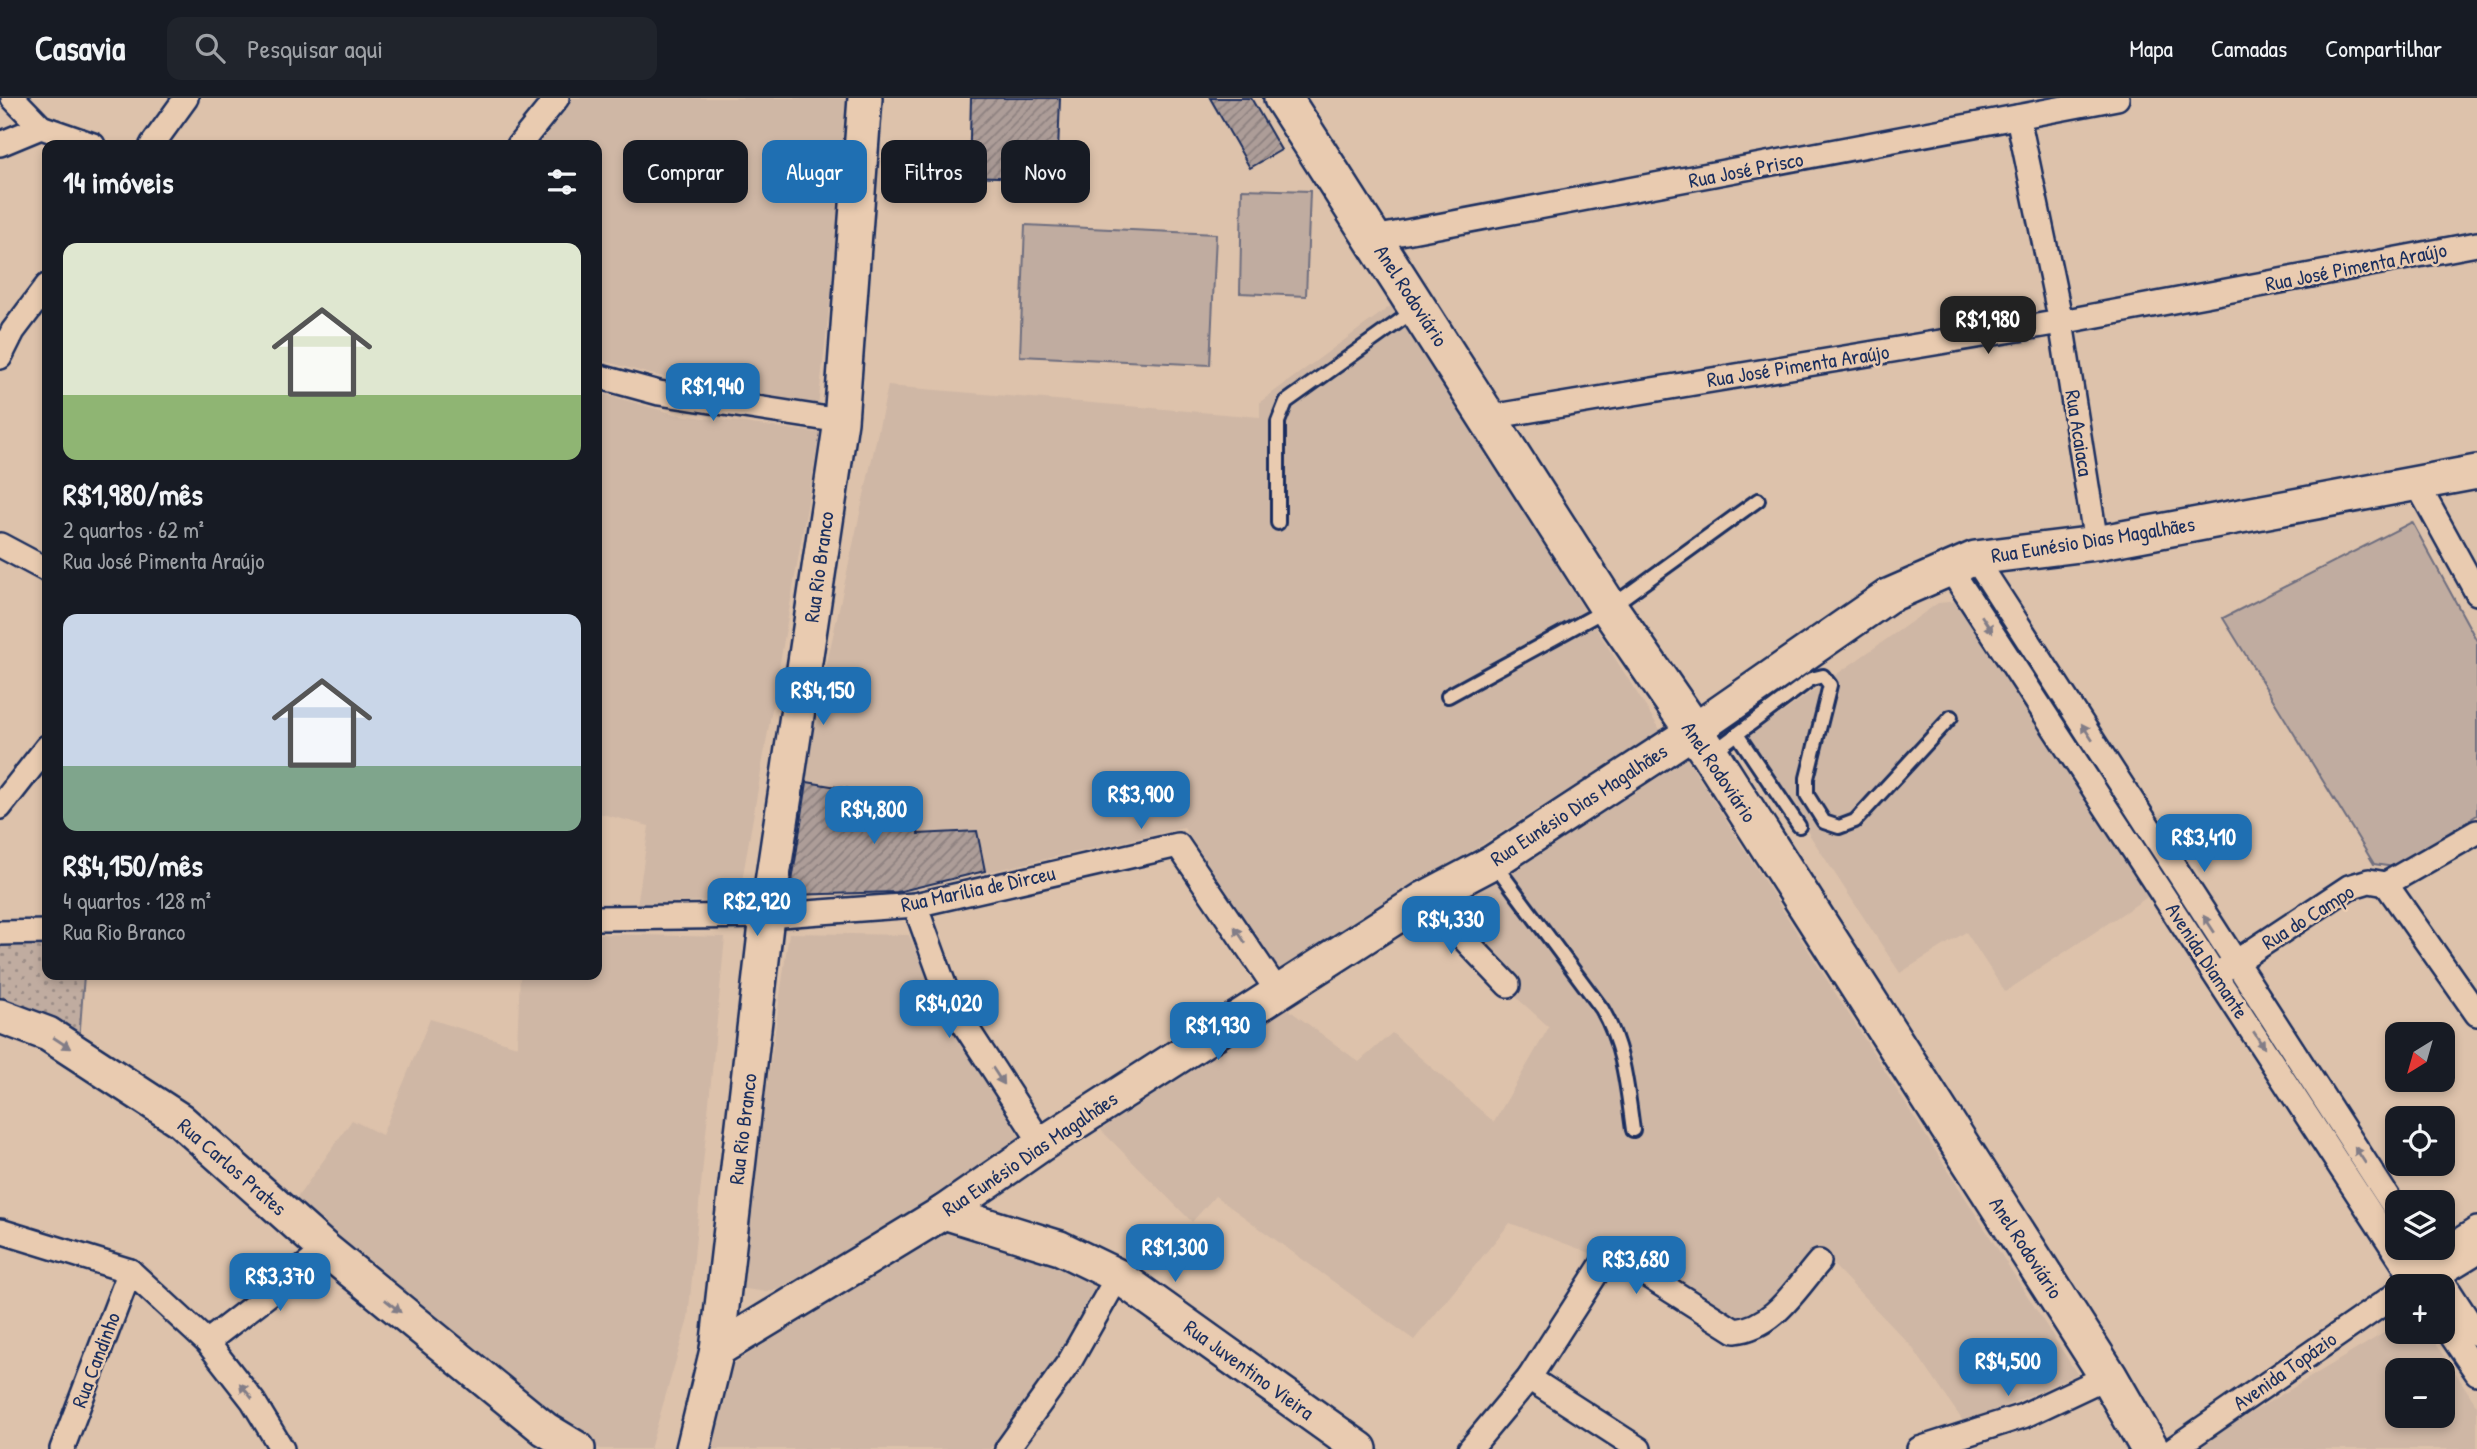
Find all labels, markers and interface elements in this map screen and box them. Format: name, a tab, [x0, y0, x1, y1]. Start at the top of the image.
search box	[167, 17, 657, 80]
text: Casavia	[35, 26, 125, 70]
icon: search	[191, 29, 229, 67]
text: Pesquisar aqui	[247, 31, 383, 66]
text: Mapa	[2130, 32, 2173, 64]
text: Camadas	[2211, 32, 2287, 64]
text: Compartilhar	[2325, 32, 2442, 64]
chip: Comprar	[623, 140, 748, 203]
chip: Alugar	[762, 140, 867, 203]
chip: Filtros	[881, 140, 987, 203]
chip: Novo	[1001, 140, 1090, 203]
street label: Rua José Prisco	[1686, 144, 1806, 195]
text: 14 imóveis	[63, 162, 173, 202]
icon: filters	[543, 163, 581, 201]
street label: Rua José Pimenta Araújo	[2263, 235, 2449, 298]
street label: Anel Rodoviário	[1368, 239, 1455, 352]
icon: home	[259, 289, 385, 415]
pin: R$1,980	[1923, 296, 2053, 356]
text: R$1,980	[1956, 303, 2020, 334]
street label: Rua José Pimenta Araújo	[1705, 337, 1891, 394]
pin: R$1,940	[648, 364, 778, 423]
text: R$1,940	[682, 370, 744, 401]
street label: Rua Acaiaca	[2058, 388, 2101, 478]
text: R$1,980/mês	[63, 474, 203, 514]
street label: Rua Eunésio Dias Magalhães	[1989, 509, 2197, 570]
street label: Rua Rio Branco	[796, 510, 841, 624]
text: 2 quartos · 62 m²	[63, 514, 204, 545]
text: Rua José Pimenta Araújo	[63, 545, 265, 576]
one-way arrow	[1980, 614, 1993, 634]
icon: home	[259, 660, 385, 786]
pin: R$4,150	[758, 668, 888, 727]
text: R$4,150	[791, 674, 855, 705]
street label: Anel Rodoviário	[1675, 716, 1764, 828]
one-way arrow	[2080, 722, 2093, 742]
street label: Rua Eunésio Dias Magalhães	[1485, 736, 1673, 873]
pin: R$3,900	[1076, 772, 1206, 831]
text: R$3,900	[1108, 778, 1174, 809]
pin: R$4,800	[809, 786, 939, 846]
text: R$4,800	[841, 793, 907, 824]
pin: R$3,410	[2139, 814, 2269, 874]
text: R$3,410	[2172, 821, 2236, 852]
text: R$4,150/mês	[63, 845, 203, 885]
street label: Rua Marília de Dirceu	[898, 858, 1058, 919]
street label: Rua do Campo	[2256, 877, 2359, 956]
pin: R$2,920	[692, 878, 822, 938]
text: 4 quartos · 128 m²	[63, 885, 211, 916]
text: R$2,920	[723, 885, 791, 916]
pin: R$4,330	[1386, 896, 1516, 956]
street label: Avenida Diamante	[2159, 897, 2256, 1024]
text: R$4,330	[1418, 903, 1484, 934]
one-way arrow	[2203, 914, 2216, 933]
text: Rua Rio Branco	[63, 916, 185, 947]
one-way arrow	[1233, 925, 1246, 945]
pin: R$4,020	[884, 981, 1014, 1040]
text: R$4,020	[916, 987, 982, 1018]
pin: R$1,930	[1153, 1002, 1283, 1062]
text: R$1,930	[1186, 1009, 1250, 1040]
north arrow	[2385, 1022, 2455, 1092]
map controls	[2385, 1022, 2455, 1428]
one-way arrow	[2252, 1030, 2265, 1050]
one-way arrow	[52, 1037, 72, 1050]
one-way arrow	[991, 1066, 1004, 1085]
street label: Rua Rio Branco	[721, 1072, 764, 1186]
street label: Rua Eunésio Dias Magalhães	[936, 1084, 1123, 1223]
button: locate	[2385, 1106, 2455, 1176]
street label: Rua Carlos Prates	[172, 1111, 293, 1222]
one-way arrow	[2354, 1146, 2367, 1165]
button: layers	[2385, 1190, 2455, 1260]
street label: Anel Rodoviário	[1983, 1191, 2070, 1304]
pin: R$1,300	[1110, 1224, 1240, 1284]
text: R$1,300	[1142, 1231, 1208, 1262]
pin: R$3,680	[1571, 1236, 1701, 1296]
text: R$3,680	[1603, 1243, 1669, 1274]
pin: R$3,370	[215, 1254, 345, 1313]
text: R$3,370	[245, 1260, 315, 1291]
button: +	[2385, 1274, 2455, 1344]
one-way arrow	[384, 1298, 402, 1313]
street label: Rua Candinho	[64, 1308, 127, 1412]
street label: Rua Juventino Vieira	[1178, 1313, 1320, 1427]
street label: Avenida Topázio	[2227, 1324, 2342, 1417]
pin: R$4,500	[1943, 1338, 2073, 1398]
text: R$4,500	[1975, 1345, 2041, 1376]
button: −	[2385, 1358, 2455, 1428]
one-way arrow	[239, 1383, 254, 1400]

